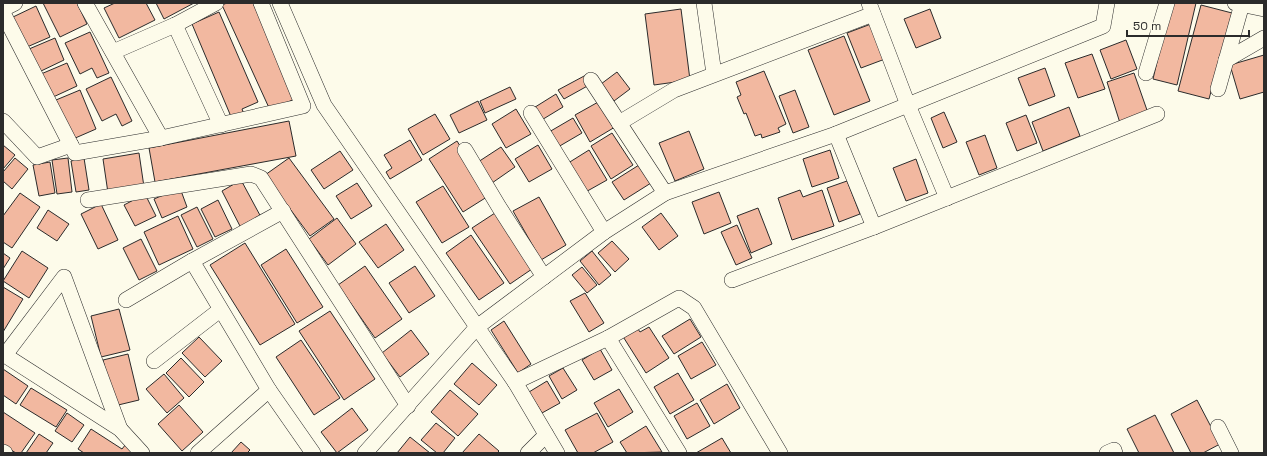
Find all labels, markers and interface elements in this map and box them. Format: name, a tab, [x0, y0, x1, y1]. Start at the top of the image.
scale bar	[1127, 12, 1249, 38]
text: 50 m	[1133, 18, 1161, 34]

